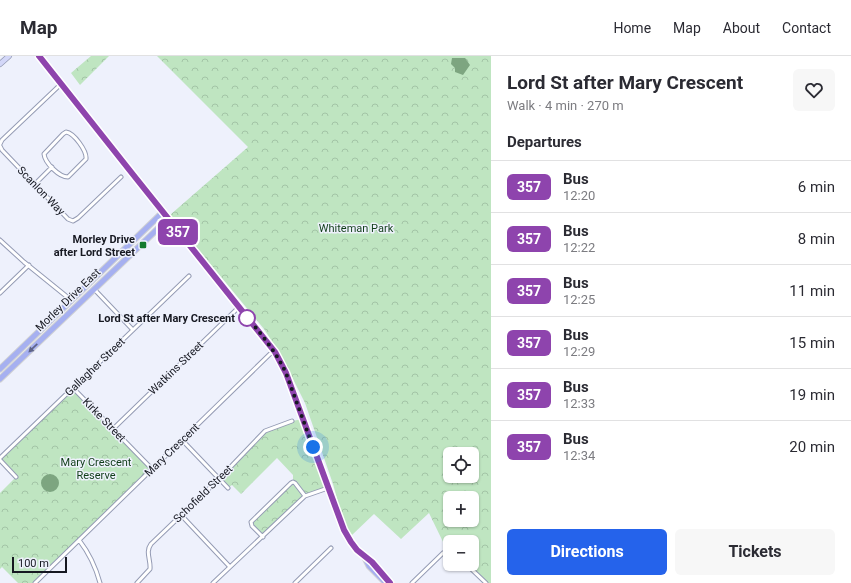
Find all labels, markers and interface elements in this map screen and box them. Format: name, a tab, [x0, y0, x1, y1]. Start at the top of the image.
text: Map	[20, 16, 58, 39]
text: Home	[613, 20, 651, 36]
text: Map	[673, 20, 701, 36]
text: About	[723, 20, 760, 36]
text: Contact	[782, 20, 831, 36]
button: heart	[793, 69, 835, 111]
text: Lord St after Mary Crescent	[507, 71, 743, 94]
text: Walk · 4 min · 270 m	[507, 98, 624, 113]
text: Departures	[507, 133, 582, 151]
street label: Scanlon Way	[15, 164, 68, 219]
text: Bus	[563, 170, 589, 188]
text: 6 min	[798, 178, 835, 196]
text: 357	[517, 179, 541, 195]
text: 12:20	[563, 188, 595, 203]
line badge: 357	[155, 219, 201, 245]
park label: Whiteman Park	[319, 222, 394, 235]
text: Bus	[563, 222, 589, 240]
text: 357	[166, 224, 190, 240]
text: 8 min	[798, 230, 835, 248]
text: 357	[517, 231, 541, 247]
place label: Morley Drive after Lord Street	[54, 233, 135, 259]
marker: Morley Drive after Lord Street	[138, 240, 148, 250]
text: 12:22	[563, 240, 595, 255]
street label: Morley Drive East	[33, 266, 103, 334]
text: Bus	[563, 274, 589, 292]
text: 11 min	[789, 282, 835, 300]
text: 357	[517, 283, 541, 299]
text: 12:25	[563, 292, 595, 307]
marker: Lord St after Mary Crescent	[238, 309, 256, 327]
place label: Lord St after Mary Crescent	[98, 312, 235, 325]
text: Bus	[563, 326, 589, 344]
text: 15 min	[789, 334, 835, 352]
street label: Gallagher Street	[62, 335, 128, 399]
text: 357	[517, 335, 541, 351]
street label: Watkins Street	[146, 338, 206, 397]
one-way arrow	[28, 343, 38, 352]
text: 12:29	[563, 344, 595, 359]
text: Bus	[563, 378, 589, 396]
text: 19 min	[789, 386, 835, 404]
text: 357	[517, 387, 541, 403]
street label: Kirke Street	[80, 395, 129, 445]
text: 12:33	[563, 396, 595, 411]
street label: Mary Crescent	[142, 420, 202, 479]
text: Bus	[563, 430, 589, 448]
your location	[303, 437, 323, 457]
text: 20 min	[789, 438, 835, 456]
text: 357	[517, 439, 541, 455]
map controls	[443, 447, 479, 571]
button: locate	[443, 447, 479, 483]
text: 12:34	[563, 448, 595, 463]
park label: Mary Crescent Reserve	[61, 456, 132, 482]
street label: Schofield Street	[171, 462, 236, 525]
button: +	[443, 491, 479, 527]
button: Directions	[507, 529, 667, 575]
button: Tickets	[675, 529, 835, 575]
button: −	[443, 535, 479, 571]
scale bar	[12, 555, 67, 574]
text: 100 m	[18, 557, 49, 570]

